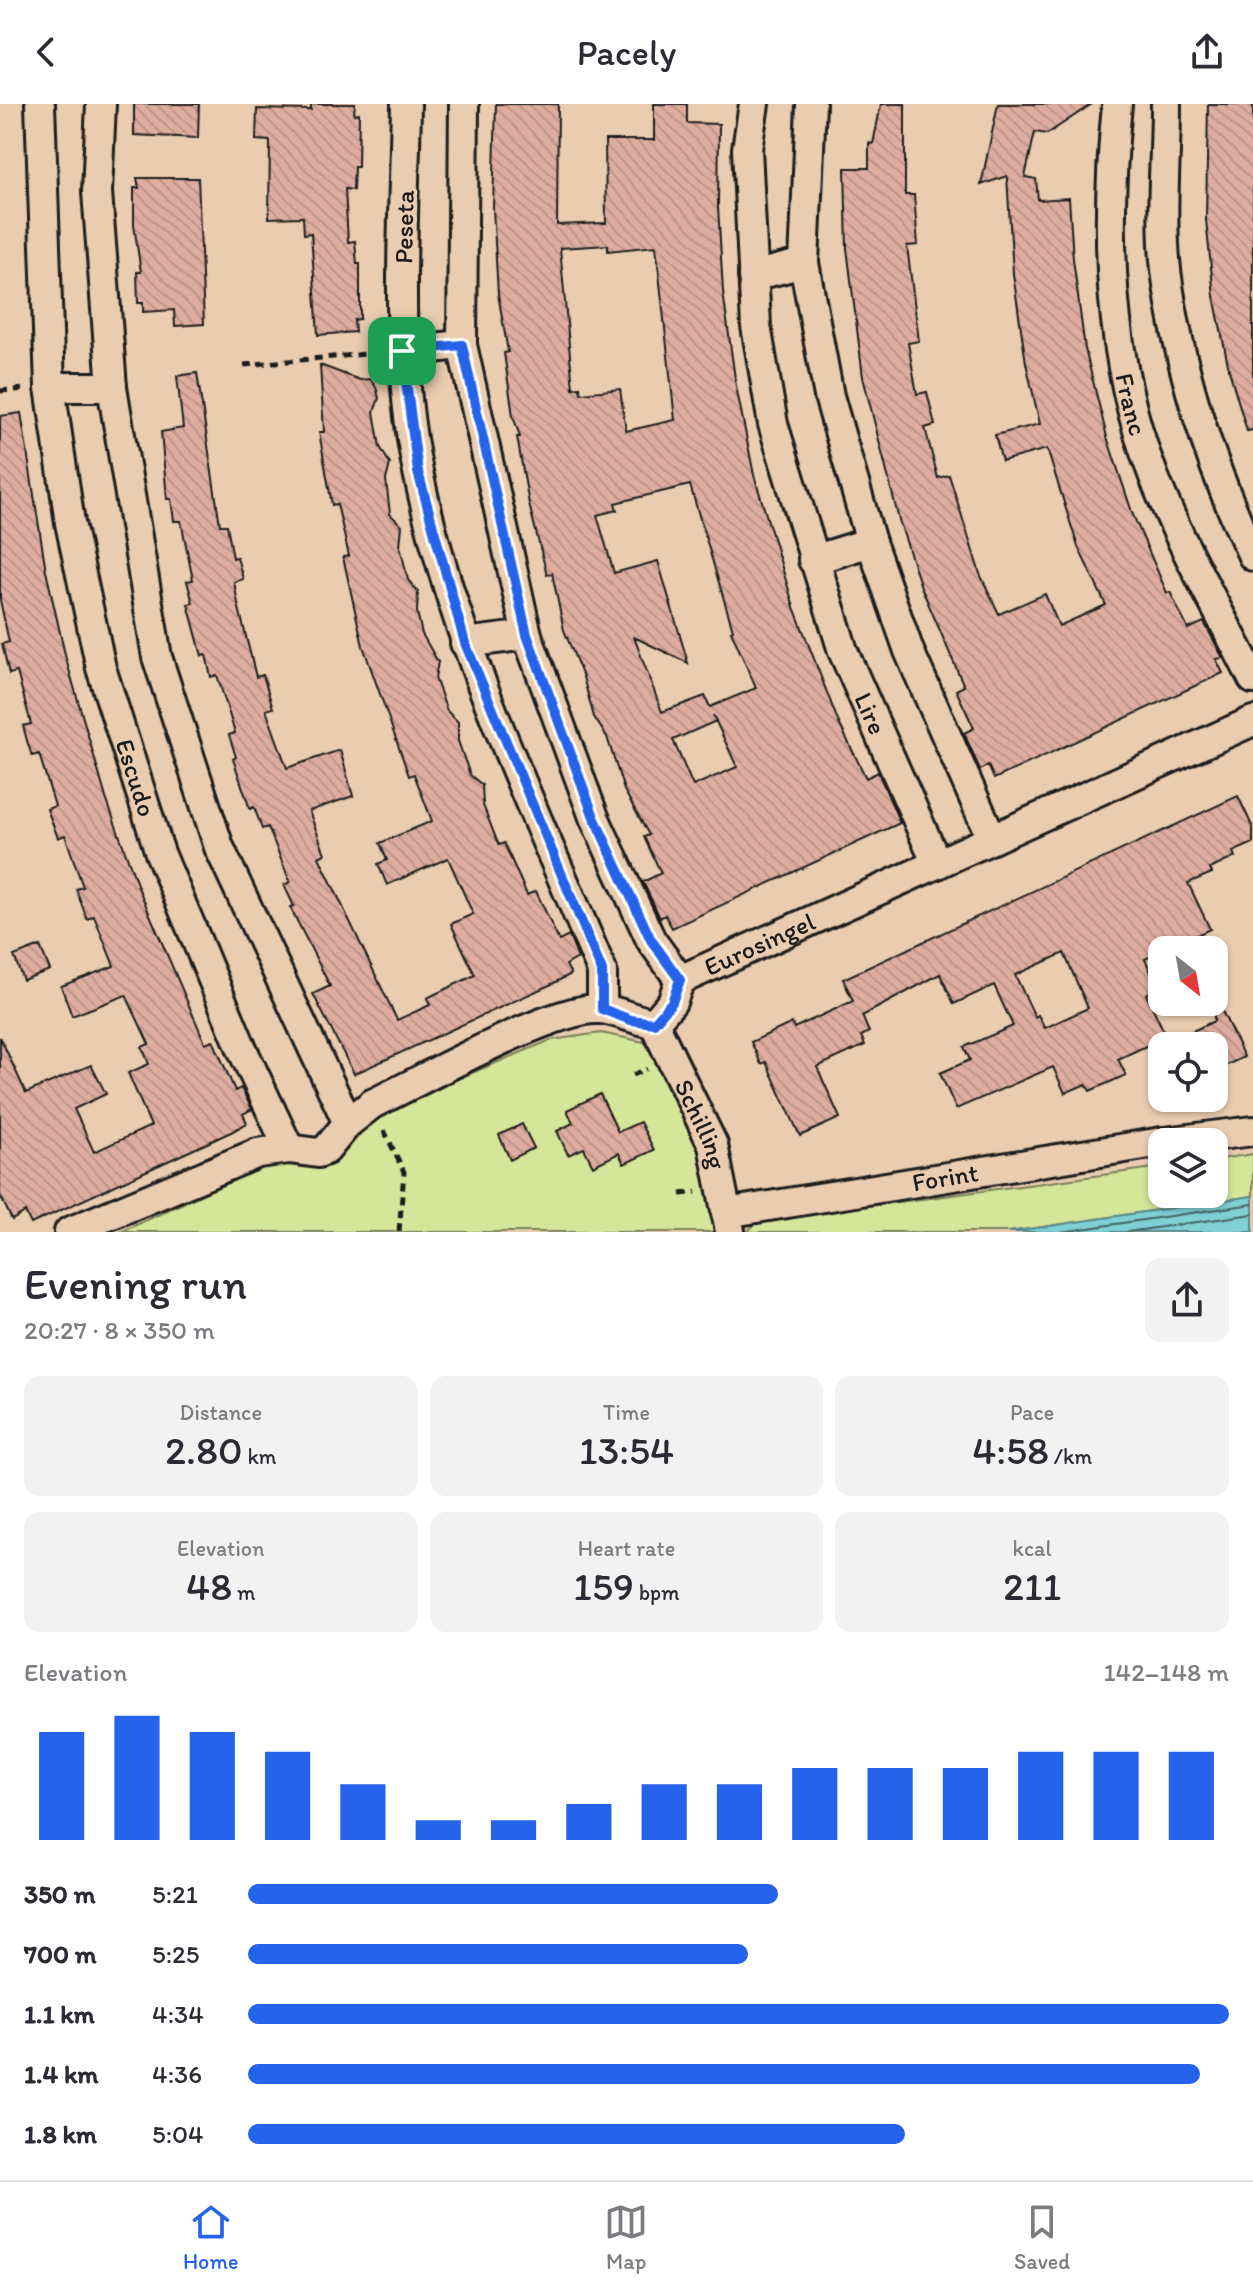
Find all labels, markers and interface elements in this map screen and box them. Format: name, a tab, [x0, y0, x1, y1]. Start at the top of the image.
icon: back	[24, 30, 68, 74]
icon: share	[1185, 30, 1229, 74]
text: Pacely	[577, 31, 676, 74]
street label: Peseta	[387, 189, 421, 264]
pin	[368, 317, 436, 385]
icon: arrive	[380, 329, 424, 373]
street label: Franc	[1108, 370, 1154, 439]
street label: Lire	[847, 688, 894, 739]
street label: Escudo	[109, 735, 163, 820]
street label: Eurosingel	[699, 905, 820, 983]
north arrow	[1148, 936, 1228, 1016]
map controls	[1148, 936, 1228, 1208]
button: locate	[1148, 1032, 1228, 1112]
street label: Schilling	[668, 1074, 734, 1172]
button: layers	[1148, 1128, 1228, 1208]
street label: Forint	[910, 1156, 981, 1198]
text: Evening run	[24, 1257, 247, 1310]
button: share	[1145, 1258, 1229, 1342]
text: 20:27 · 8 × 350 m	[24, 1314, 215, 1346]
text: Distance	[180, 1399, 262, 1426]
text: Time	[603, 1399, 650, 1426]
text: Pace	[1010, 1399, 1054, 1426]
text: 2.80	[165, 1426, 243, 1474]
text: 13:54	[579, 1426, 674, 1474]
text: 4:58	[972, 1426, 1049, 1474]
text: km	[243, 1443, 277, 1470]
text: /km	[1049, 1443, 1092, 1470]
text: Elevation	[177, 1535, 265, 1562]
text: Heart rate	[578, 1535, 675, 1562]
text: kcal	[1013, 1535, 1052, 1562]
text: 48	[186, 1562, 232, 1610]
text: 159	[573, 1562, 634, 1610]
text: 211	[1003, 1562, 1061, 1610]
text: m	[232, 1579, 256, 1606]
text: bpm	[634, 1579, 680, 1606]
text: Elevation	[24, 1656, 127, 1688]
text: 142–148 m	[1103, 1656, 1229, 1688]
text: 350 m	[24, 1878, 96, 1910]
text: 5:21	[152, 1878, 198, 1910]
text: 700 m	[24, 1938, 97, 1970]
text: 5:25	[152, 1938, 199, 1970]
text: 1.1 km	[24, 1998, 95, 2030]
text: 4:34	[152, 1998, 204, 2030]
text: 1.4 km	[24, 2058, 98, 2090]
text: 4:36	[152, 2058, 202, 2090]
text: 1.8 km	[24, 2118, 97, 2150]
text: 5:04	[152, 2118, 204, 2150]
tab: Home	[183, 2200, 238, 2275]
tab: Map	[604, 2200, 648, 2275]
tab: Saved	[1014, 2200, 1070, 2275]

